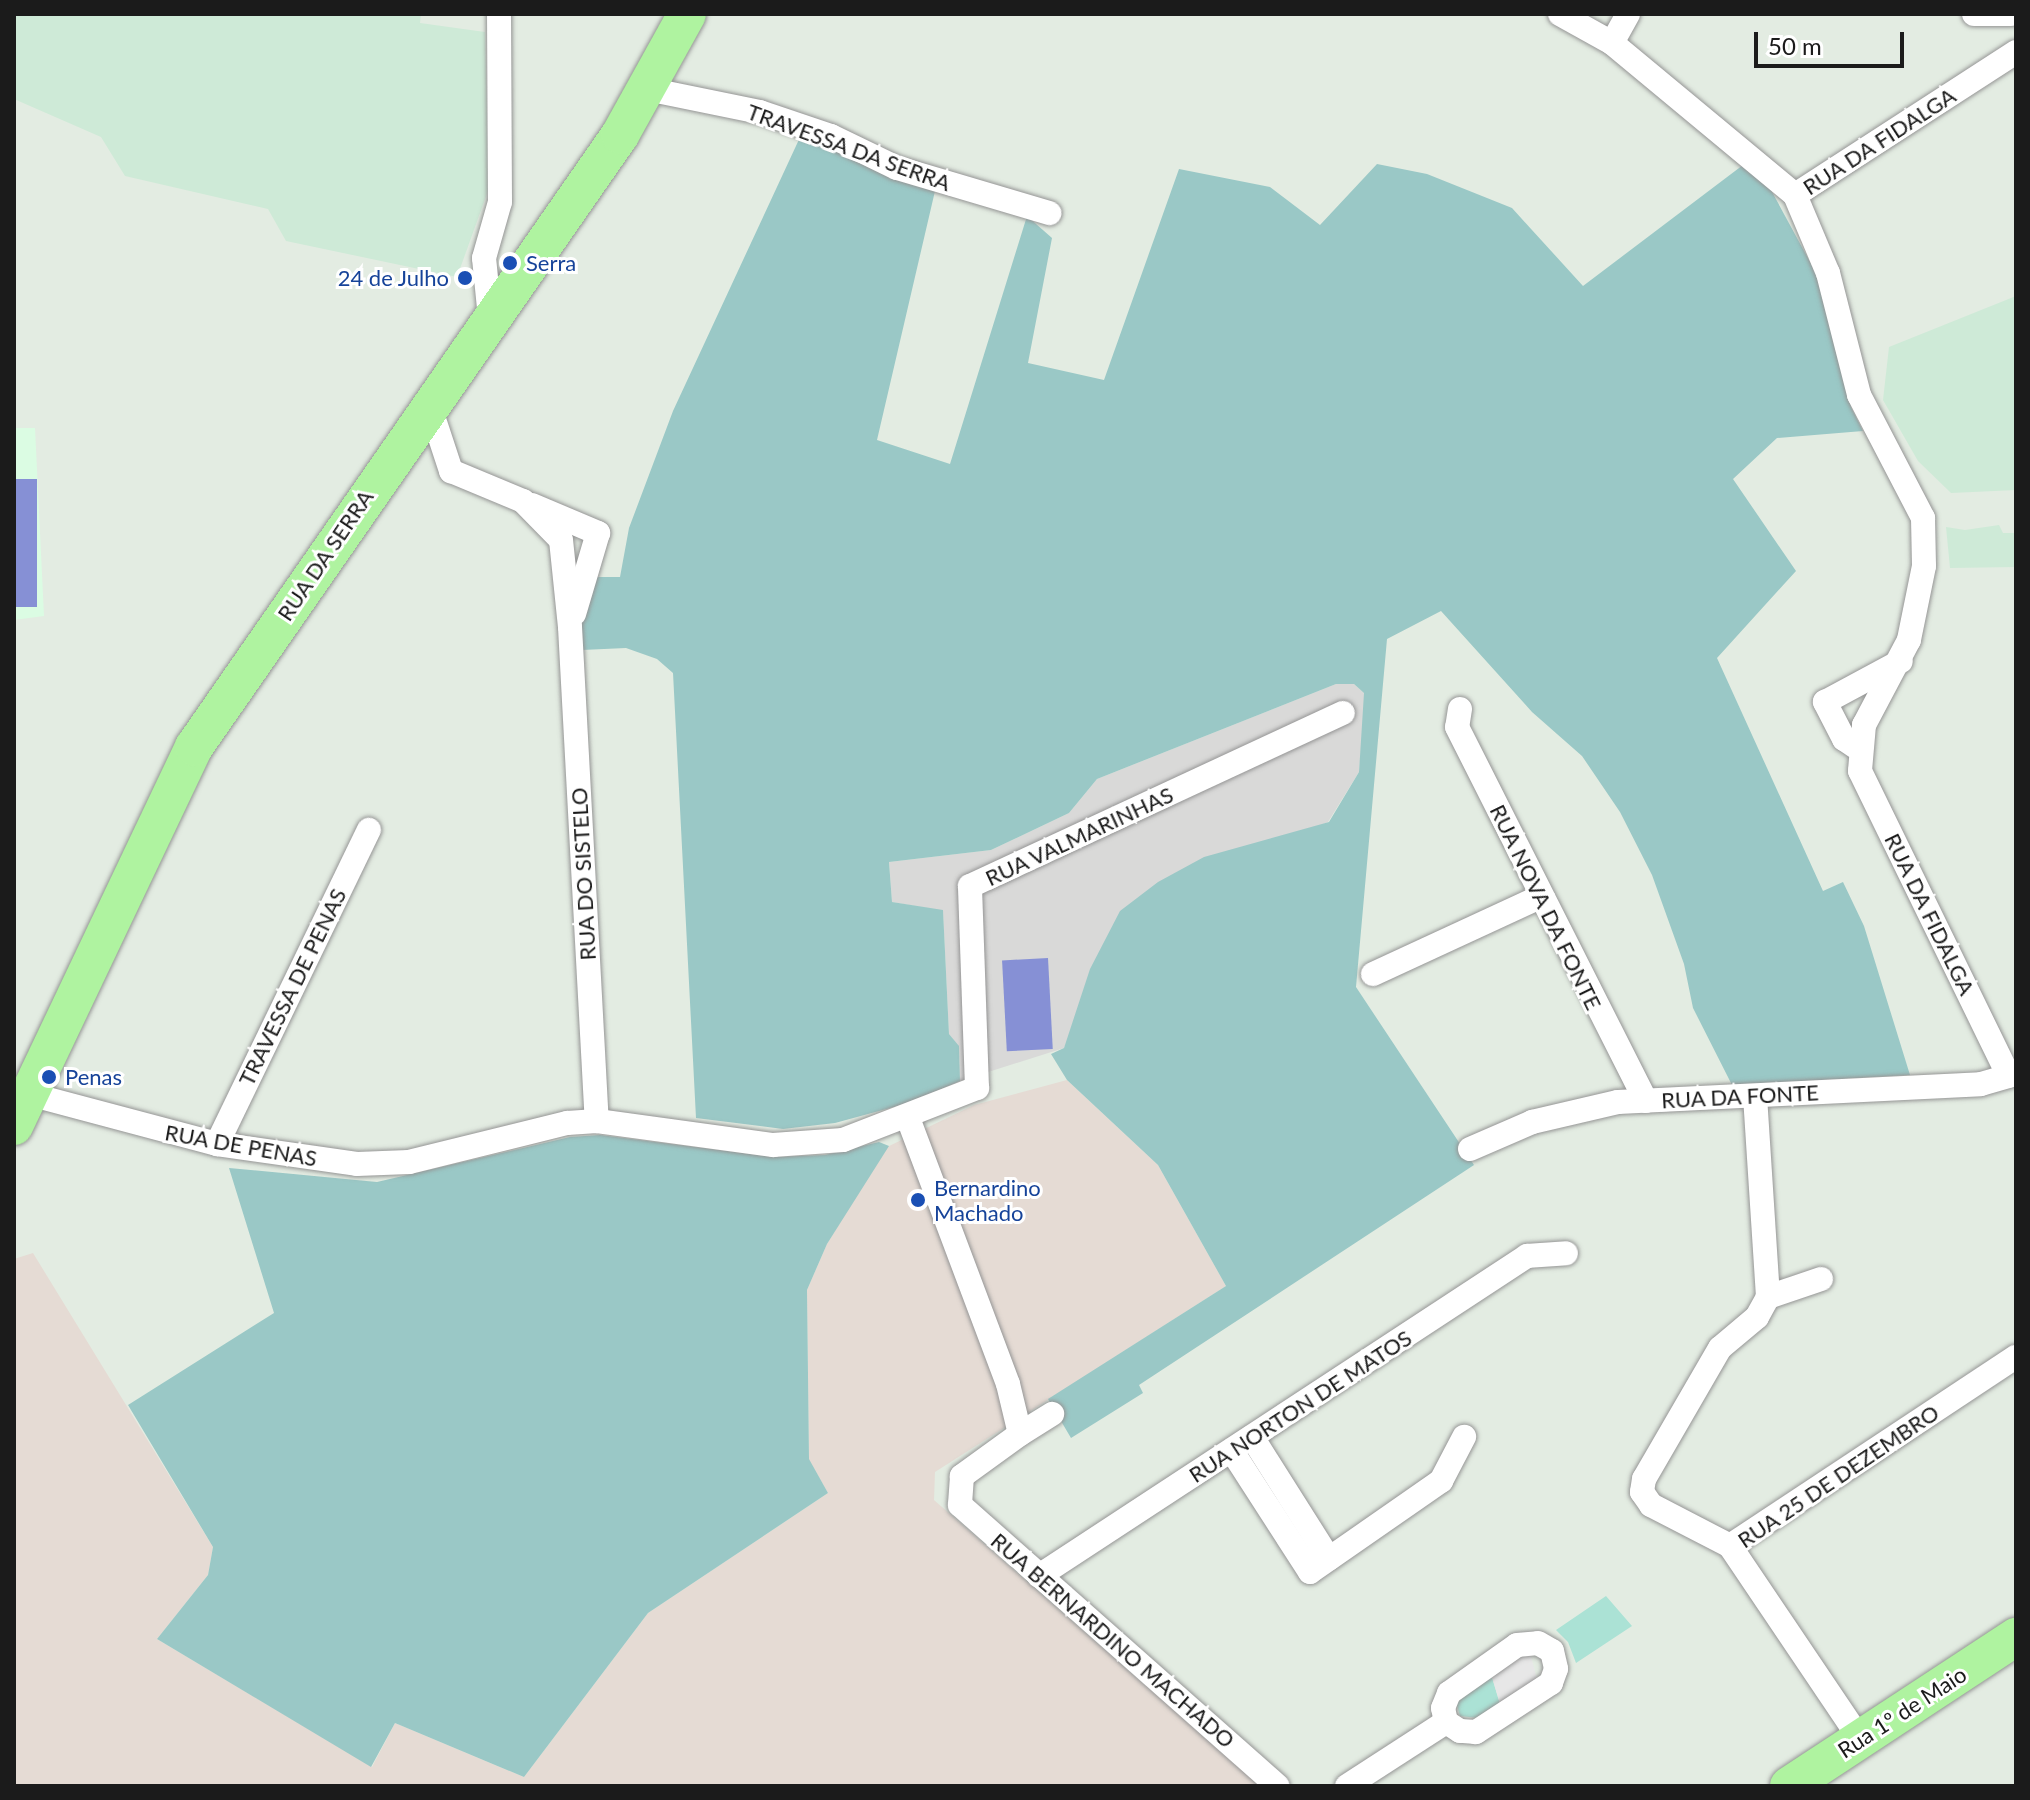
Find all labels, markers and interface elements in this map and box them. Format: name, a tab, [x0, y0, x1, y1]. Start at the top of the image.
scale bar	[1758, 16, 1908, 66]
text: 50 m	[1768, 31, 1822, 60]
street label: RUA DA FIDALGA	[1797, 81, 1961, 201]
street label: TRAVESSA DA SERRA	[743, 98, 955, 196]
place label: Serra	[526, 250, 576, 276]
marker: Serra	[501, 254, 519, 272]
place label: 24 de Julho	[337, 265, 449, 291]
marker: 24 de Julho	[456, 269, 474, 287]
street label: RUA DA SERRA	[271, 484, 379, 626]
street label: RUA VALMARINHAS	[980, 781, 1178, 891]
street label: RUA DO SISTELO	[565, 786, 601, 962]
street label: RUA NOVA DA FONTE	[1484, 799, 1608, 1015]
street label: RUA DA FIDALGA	[1879, 828, 1981, 1000]
street label: TRAVESSA DE PENAS	[233, 884, 351, 1090]
place label: Penas	[65, 1064, 122, 1090]
marker: Penas	[40, 1068, 58, 1086]
street label: RUA DA FONTE	[1660, 1079, 1820, 1113]
street label: RUA DE PENAS	[163, 1119, 319, 1171]
place label: Bernardino Machado	[934, 1174, 1041, 1226]
marker: Bernardino Machado	[909, 1191, 927, 1209]
street label: RUA NORTON DE MATOS	[1183, 1324, 1417, 1488]
street label: RUA 25 DE DEZEMBRO	[1732, 1399, 1944, 1553]
street label: RUA BERNARDINO MACHADO	[986, 1527, 1240, 1753]
street label: Rua 1º de Maio	[1833, 1661, 1971, 1763]

